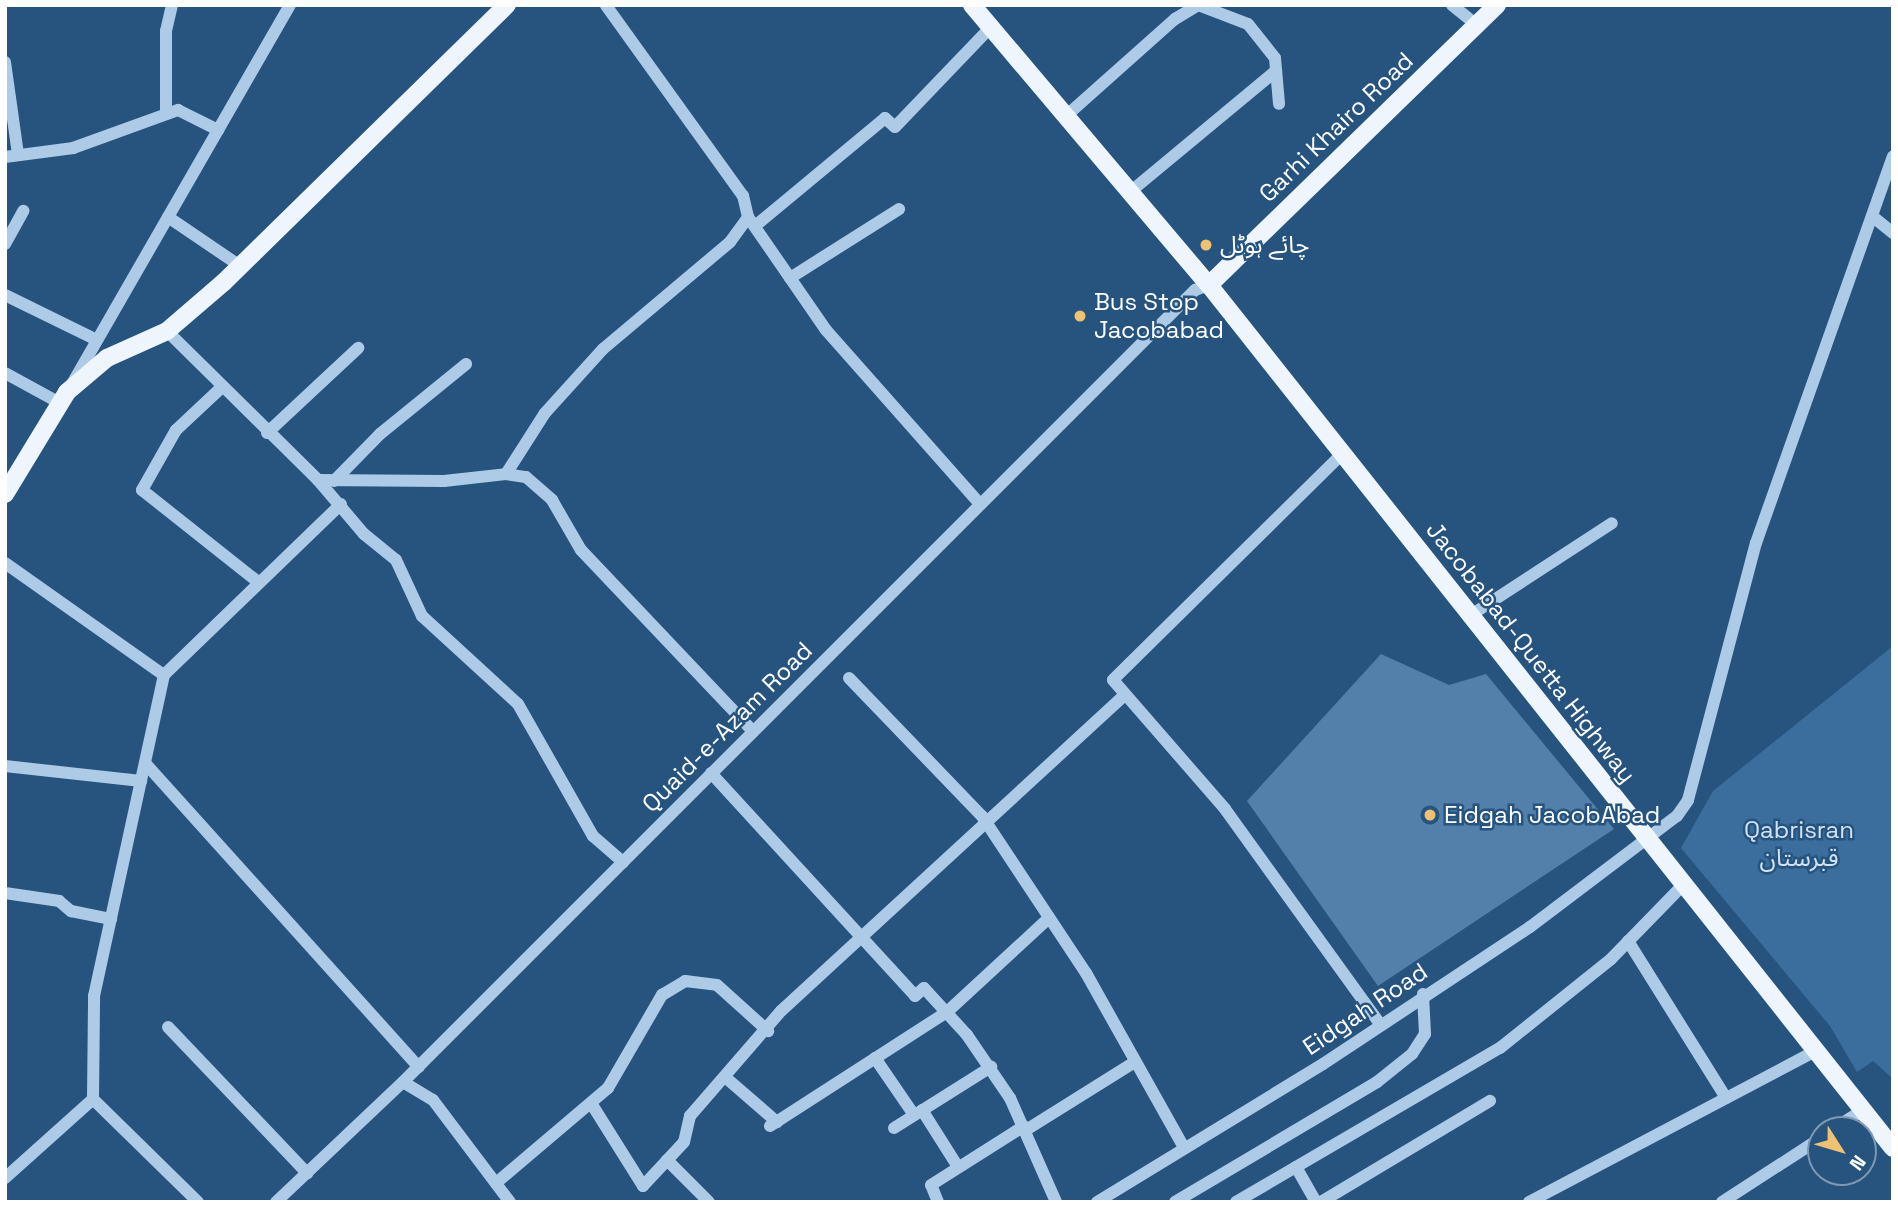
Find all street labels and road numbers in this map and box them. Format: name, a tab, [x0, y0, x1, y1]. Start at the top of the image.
street label: Garhi Khairo Road	[1253, 46, 1419, 208]
street label: Jacobabad-Quetta Highway	[1420, 516, 1642, 788]
street label: Quaid-e-Azam Road	[636, 636, 818, 818]
street label: Eidgah Road	[1297, 957, 1433, 1061]

